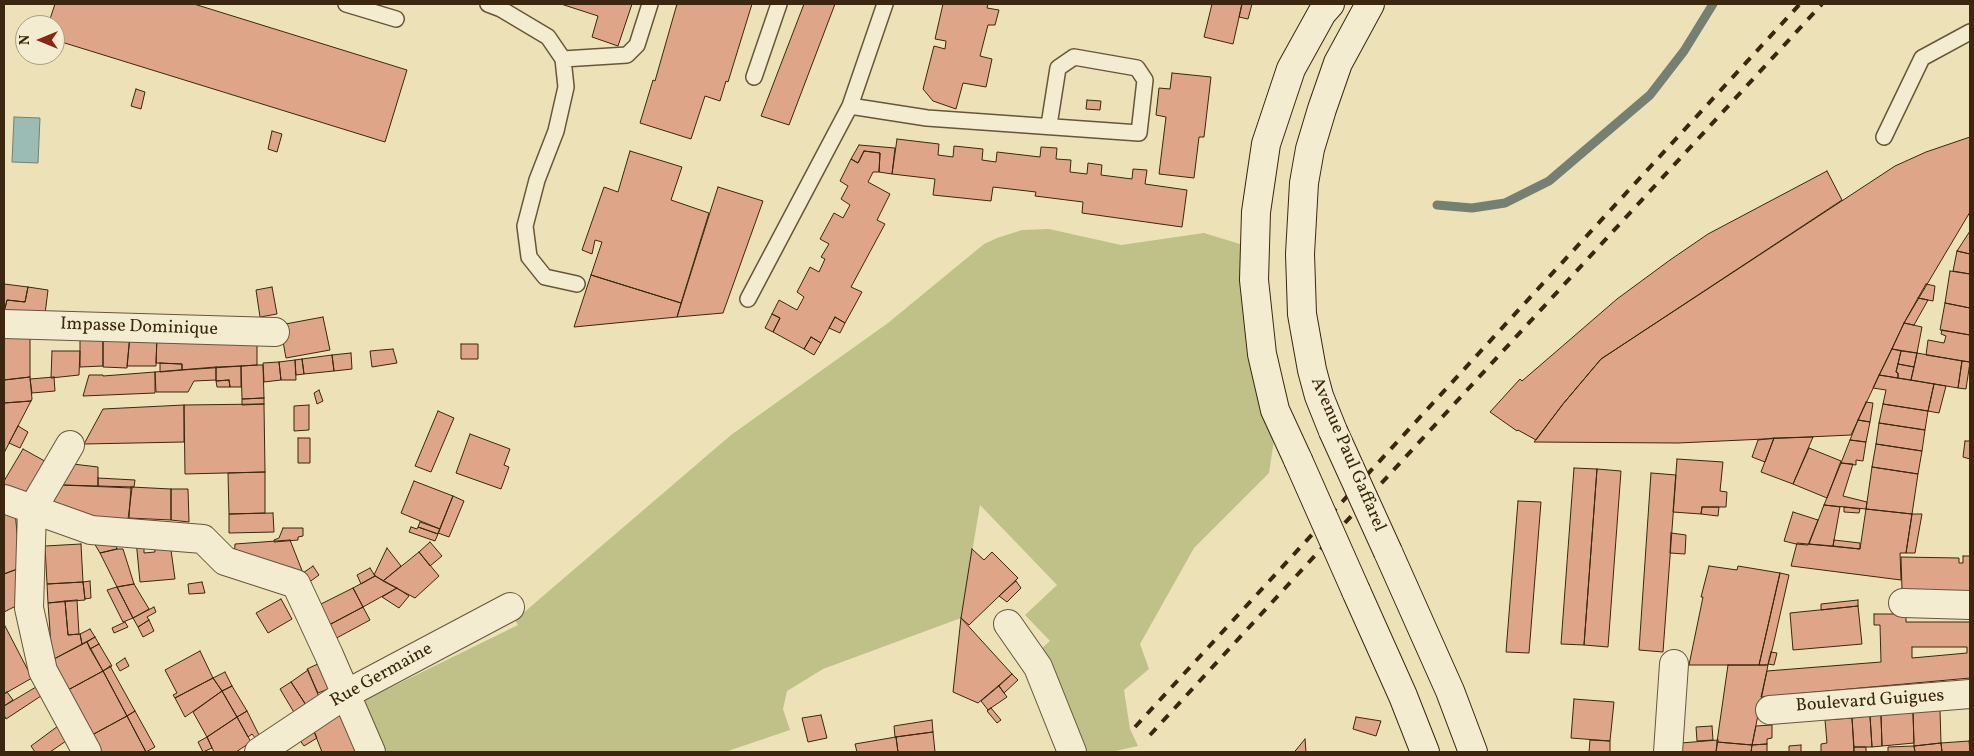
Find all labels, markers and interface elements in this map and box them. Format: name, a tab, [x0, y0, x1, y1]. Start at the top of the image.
north arrow	[15, 15, 65, 65]
text: N	[16, 35, 35, 45]
street label: Impasse Dominique	[60, 314, 218, 342]
street label: Avenue Paul Gaffarel	[1305, 375, 1389, 535]
street label: Rue Germaine	[327, 639, 437, 713]
street label: Boulevard Guigues	[1795, 686, 1945, 718]

